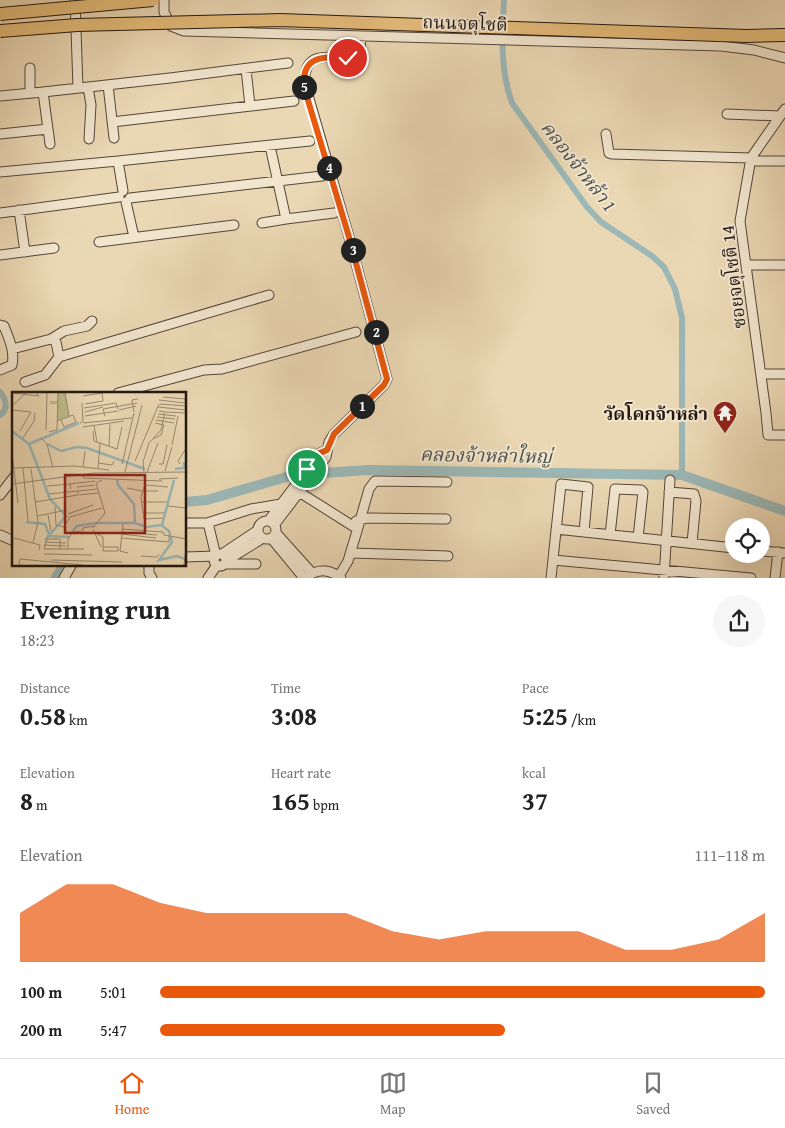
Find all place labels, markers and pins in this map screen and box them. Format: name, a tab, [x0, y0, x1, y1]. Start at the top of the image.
pin	[327, 37, 369, 79]
pin: 5	[292, 74, 316, 100]
pin: 4	[316, 156, 342, 180]
pin: 3	[340, 238, 366, 262]
pin: 2	[364, 320, 388, 344]
pin: 1	[350, 394, 374, 418]
place label: วัดโคกจ้าหล่า	[604, 400, 708, 427]
temple icon: วัดโคกจ้าหล่า	[712, 400, 738, 434]
pin	[286, 448, 328, 490]

